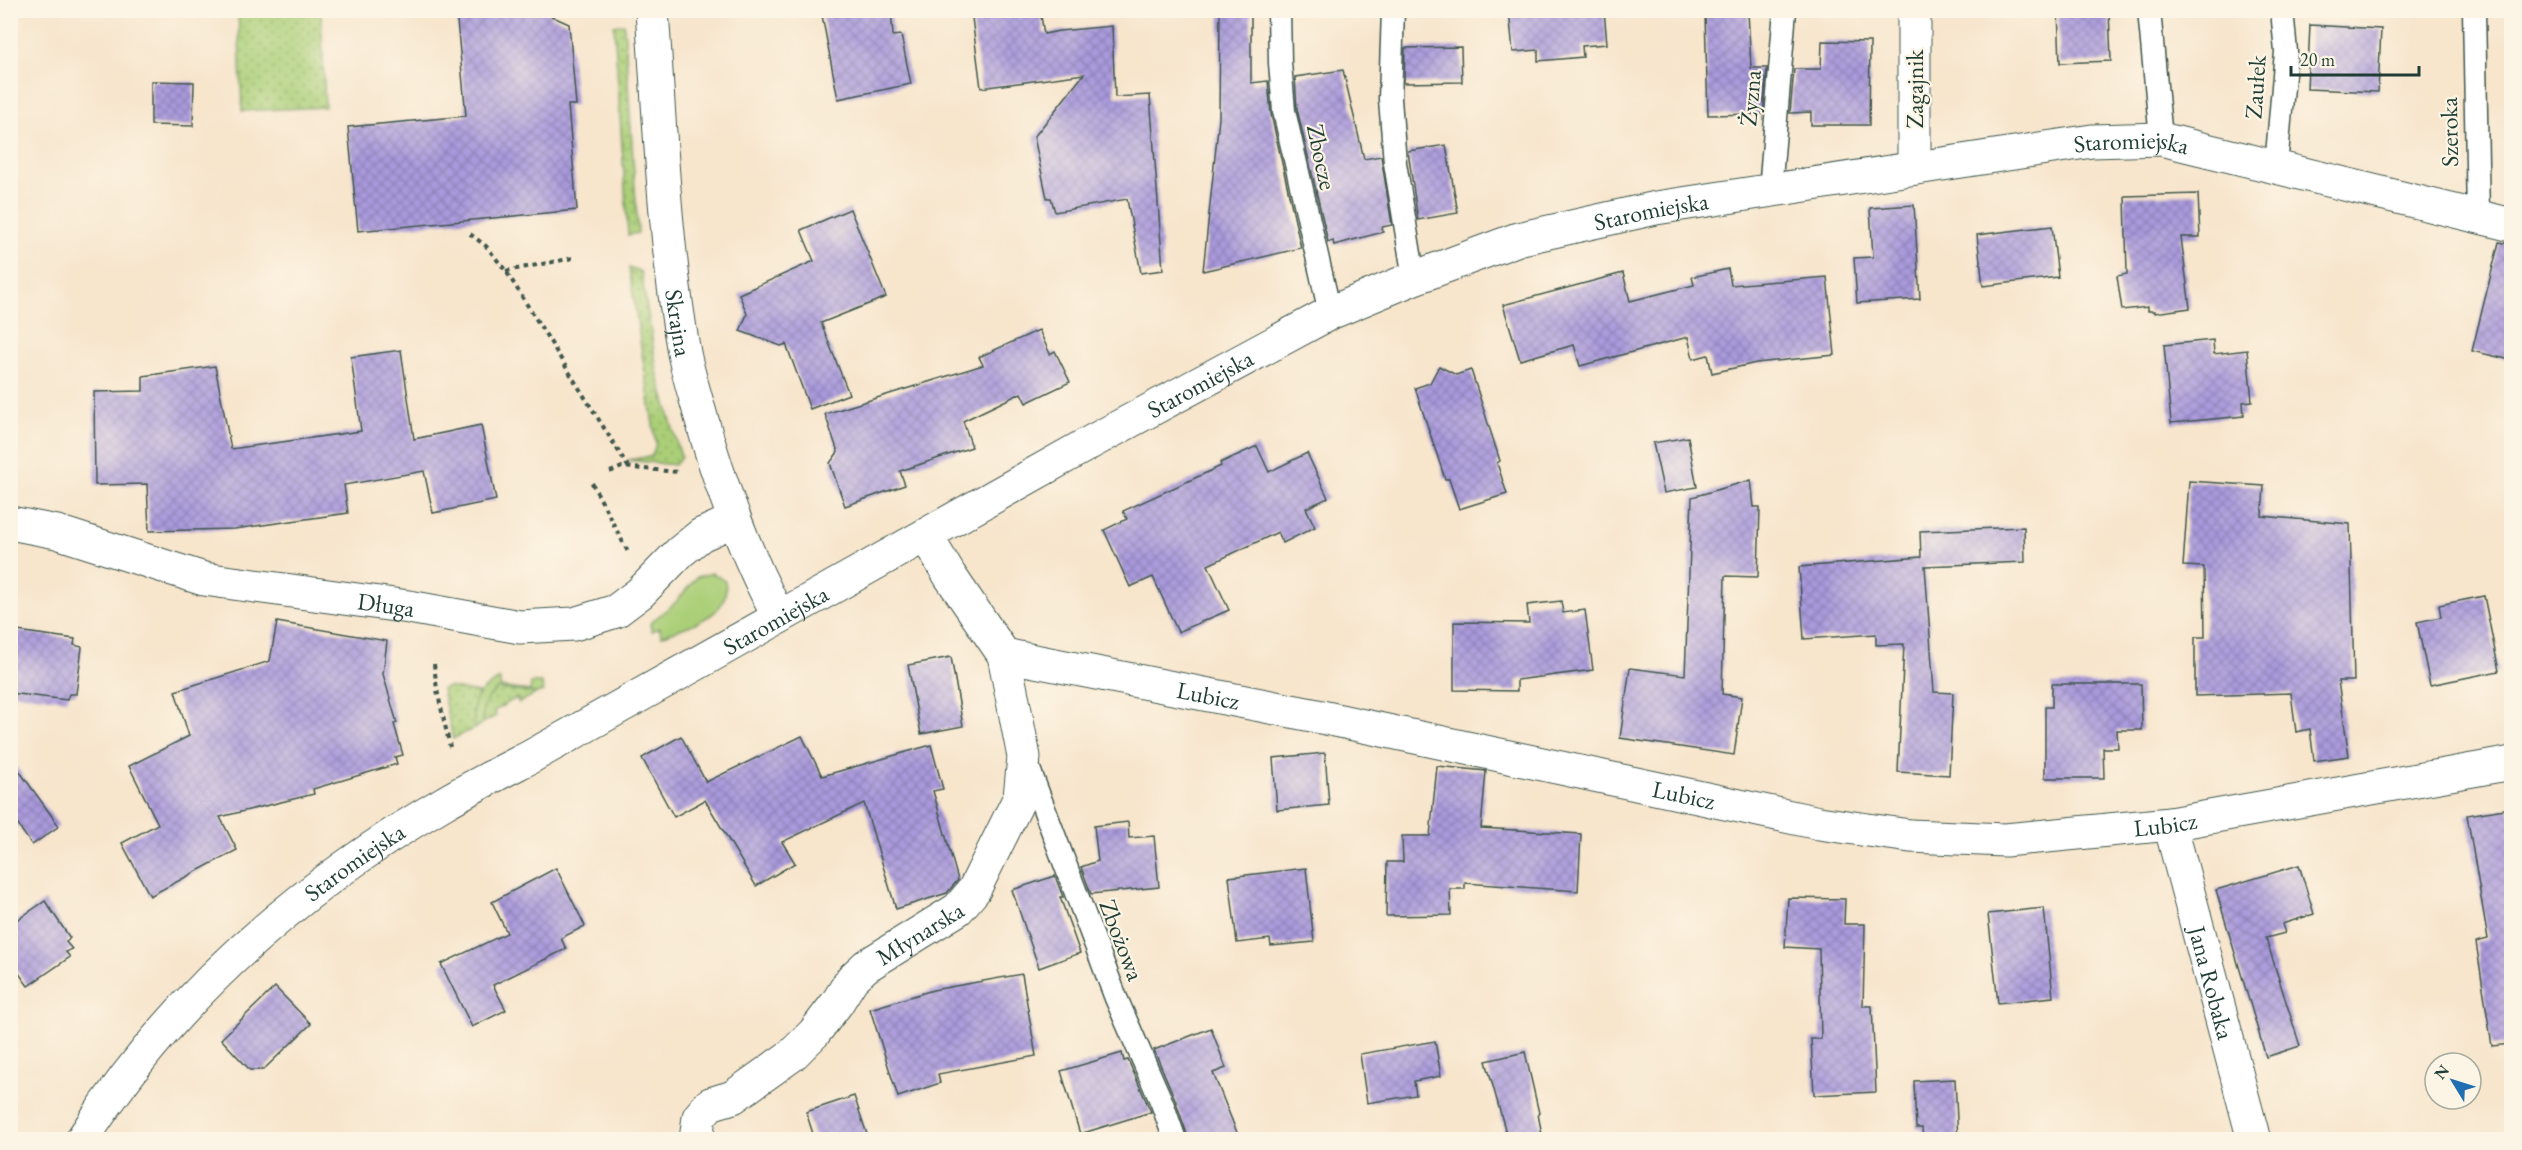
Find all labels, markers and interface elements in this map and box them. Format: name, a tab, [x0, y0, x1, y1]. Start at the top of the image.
scale bar	[2291, 39, 2418, 77]
text: 20 m	[2300, 48, 2335, 71]
street label: Zagajnik	[1899, 49, 1930, 129]
street label: Zaułek	[2237, 53, 2273, 120]
street label: Żyzna	[1732, 68, 1768, 127]
street label: Szeroka	[2433, 96, 2465, 167]
street label: Zbocze	[1300, 121, 1344, 193]
street label: Staromiejska	[2071, 124, 2193, 161]
street label: Staromiejska	[1591, 185, 1711, 237]
street label: Skrajna	[659, 287, 700, 359]
street label: Staromiejska	[1141, 342, 1259, 425]
street label: Staromiejska	[717, 577, 834, 661]
street label: Długa	[356, 585, 418, 623]
street label: Lubicz	[1174, 674, 1242, 716]
street label: Lubicz	[1650, 772, 1718, 816]
street label: Lubicz	[2132, 804, 2199, 843]
street label: Staromiejska	[297, 815, 411, 908]
street label: Młynarska	[870, 894, 970, 972]
street label: Zbożowa	[1092, 895, 1152, 985]
street label: Jana Robaka	[2182, 920, 2242, 1043]
north arrow	[2423, 1051, 2483, 1111]
text: N	[2429, 1060, 2454, 1084]

